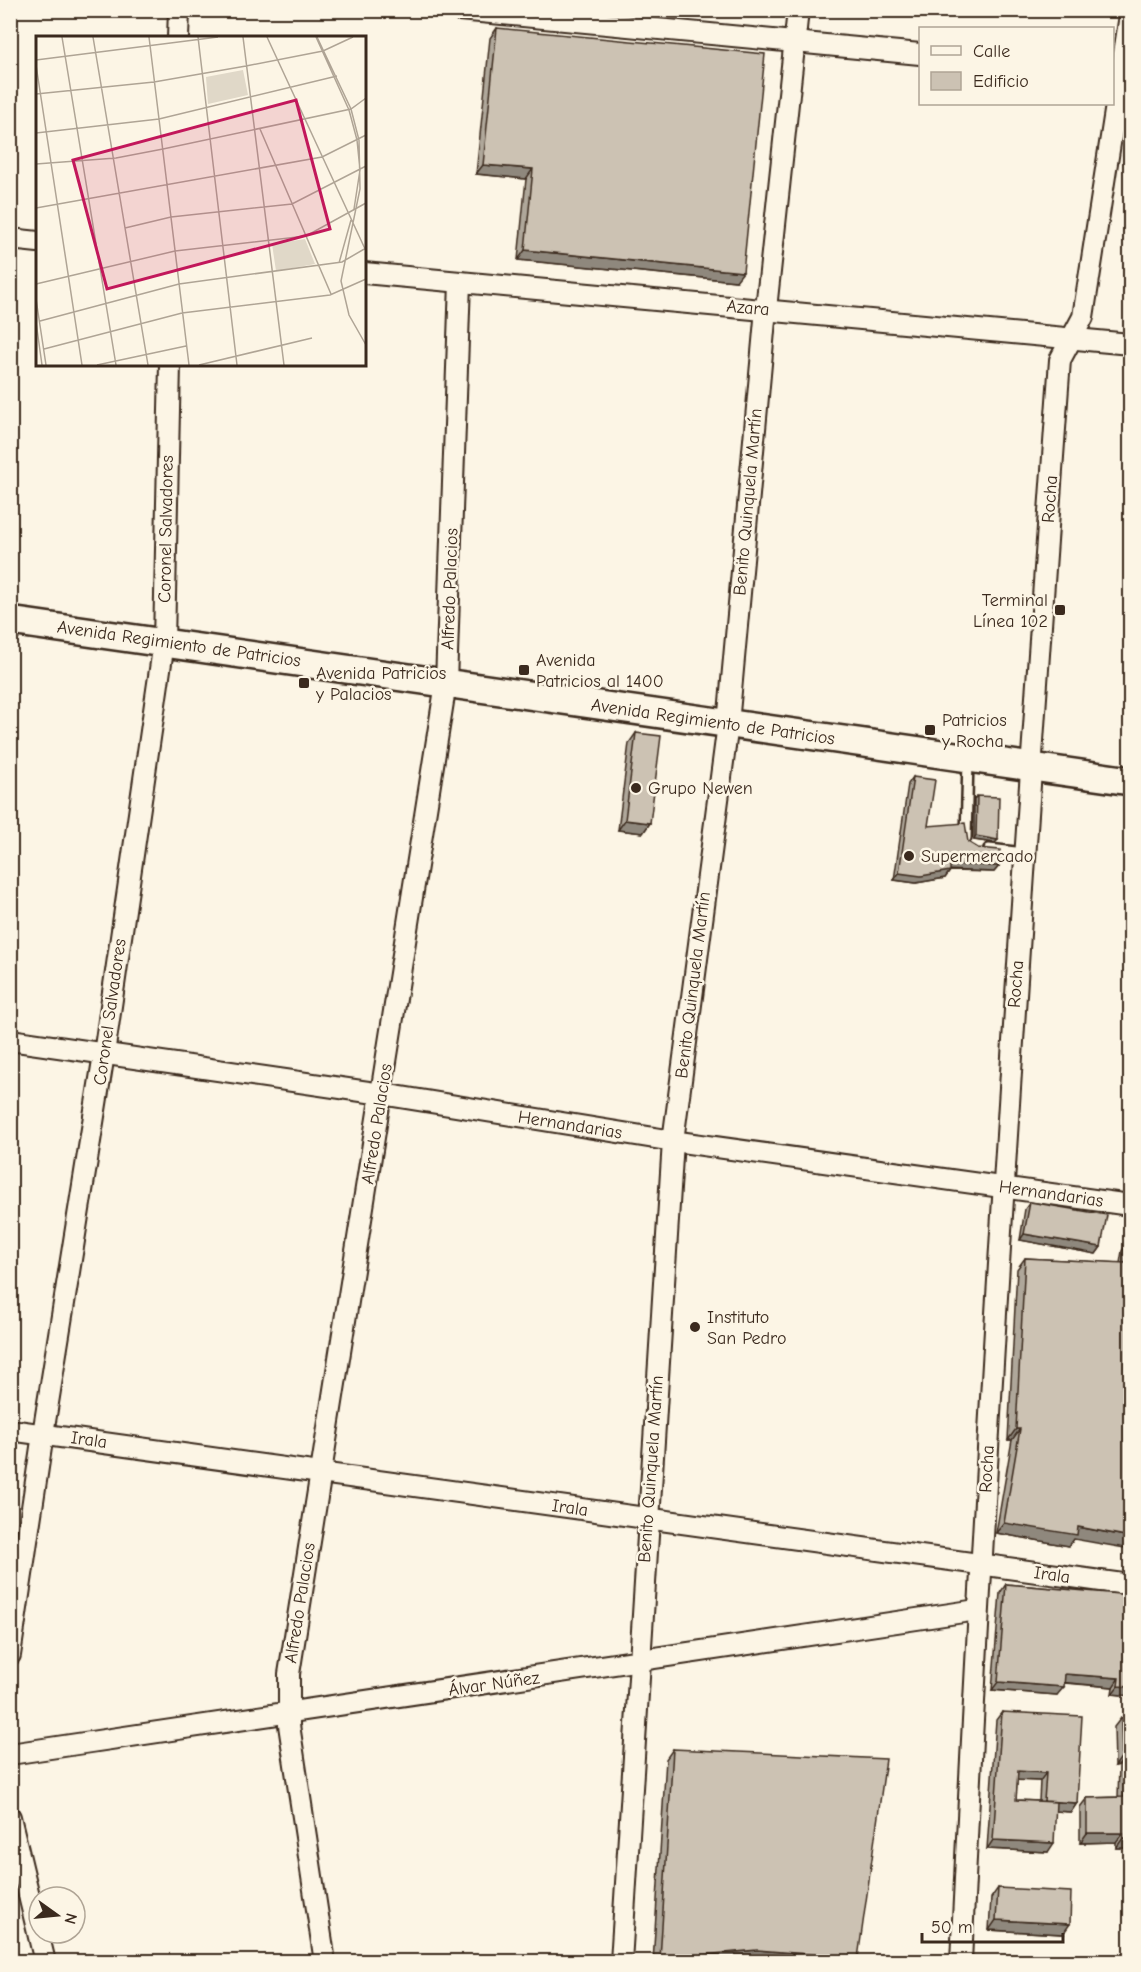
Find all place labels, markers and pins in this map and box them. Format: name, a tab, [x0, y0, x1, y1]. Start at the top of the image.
place label: Terminal Línea 102	[973, 590, 1048, 632]
marker: Terminal Línea 102	[1053, 603, 1067, 617]
place label: Avenida Patricios al 1400	[536, 650, 664, 692]
place label: Avenida Patricios y Palacios	[315, 663, 446, 705]
marker: Avenida Patricios al 1400	[517, 663, 531, 677]
marker: Avenida Patricios y Palacios	[297, 676, 311, 690]
place label: Patricios y Rocha	[941, 710, 1007, 752]
marker: Patricios y Rocha	[923, 723, 937, 737]
place label: Grupo Newen	[648, 778, 753, 799]
marker: Grupo Newen	[629, 781, 643, 795]
place label: Supermercado	[921, 846, 1033, 867]
marker: Supermercado	[902, 849, 916, 863]
place label: Instituto San Pedro	[707, 1307, 786, 1349]
marker: Instituto San Pedro	[688, 1320, 702, 1334]

